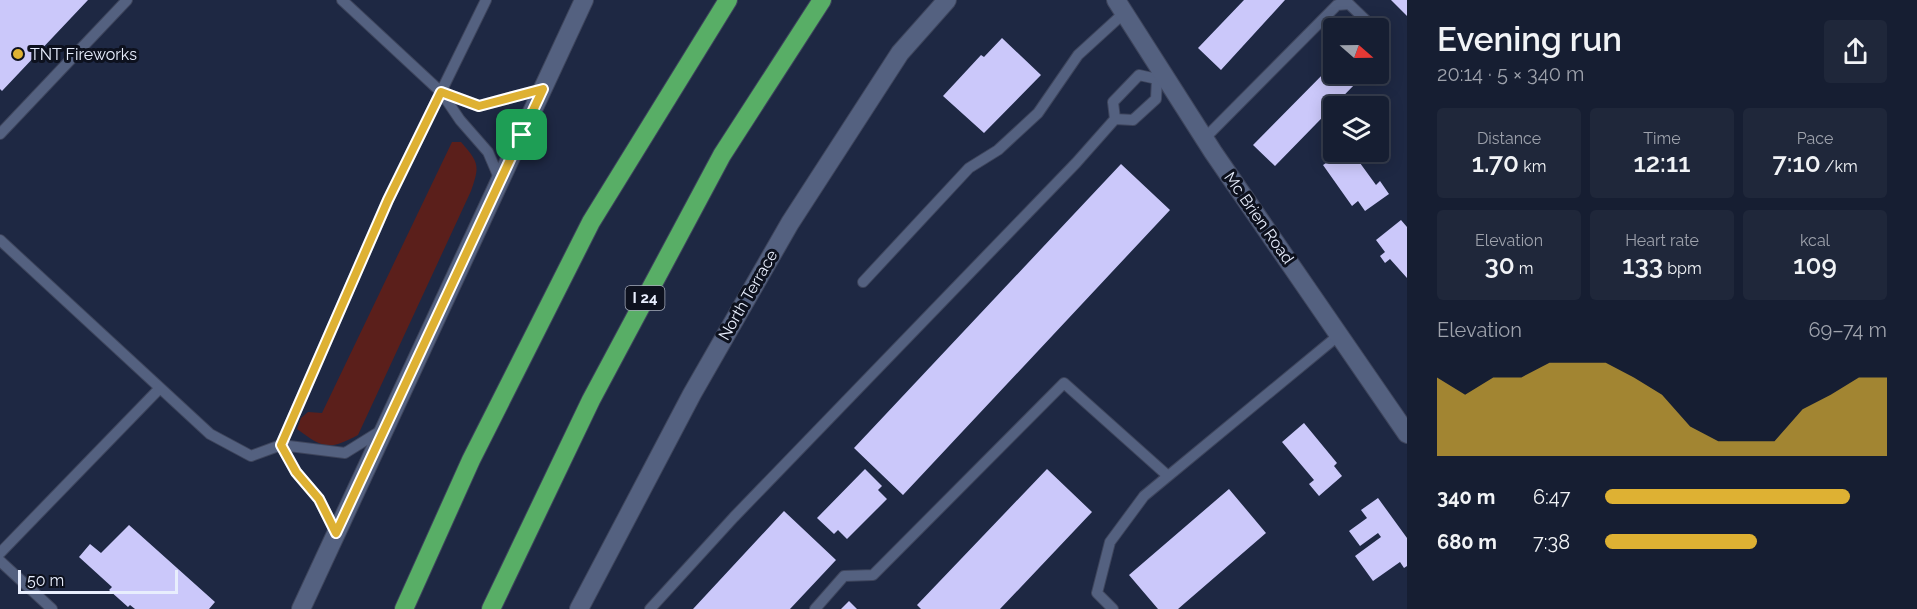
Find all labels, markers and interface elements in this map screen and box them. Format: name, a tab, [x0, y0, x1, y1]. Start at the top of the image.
north arrow	[1323, 18, 1389, 84]
map controls	[1323, 18, 1389, 162]
text: Evening run	[1437, 20, 1622, 59]
button: share	[1824, 20, 1887, 83]
place label: TNT Fireworks	[30, 45, 137, 64]
marker: TNT Fireworks	[11, 47, 25, 61]
text: 20:14 · 5 × 340 m	[1437, 62, 1584, 86]
button: layers	[1323, 96, 1389, 162]
pin	[496, 109, 547, 160]
icon: arrive	[505, 118, 538, 151]
text: Distance	[1477, 129, 1541, 148]
text: Time	[1643, 129, 1681, 148]
text: Pace	[1797, 129, 1833, 148]
text: 1.70	[1472, 148, 1519, 178]
text: 12:11	[1634, 148, 1690, 178]
text: 7:10	[1772, 148, 1821, 178]
text: km	[1519, 157, 1546, 176]
text: /km	[1821, 157, 1858, 176]
street label: Mc Brien Road	[1220, 168, 1298, 268]
text: Elevation	[1475, 231, 1543, 250]
text: Heart rate	[1625, 231, 1699, 250]
text: kcal	[1800, 231, 1830, 250]
street label: North Terrace	[715, 247, 781, 343]
text: 30	[1484, 250, 1515, 280]
text: 133	[1622, 250, 1663, 280]
text: 109	[1793, 250, 1837, 280]
text: m	[1515, 259, 1534, 278]
text: bpm	[1663, 259, 1702, 278]
road number: I 24	[626, 286, 664, 310]
text: Elevation	[1437, 318, 1522, 342]
text: 69–74 m	[1808, 318, 1887, 342]
text: 340 m	[1437, 485, 1495, 509]
text: 6:47	[1533, 485, 1570, 509]
text: 680 m	[1437, 530, 1497, 554]
text: 7:38	[1533, 530, 1570, 554]
scale bar	[18, 567, 178, 594]
text: 50 m	[27, 571, 64, 590]

